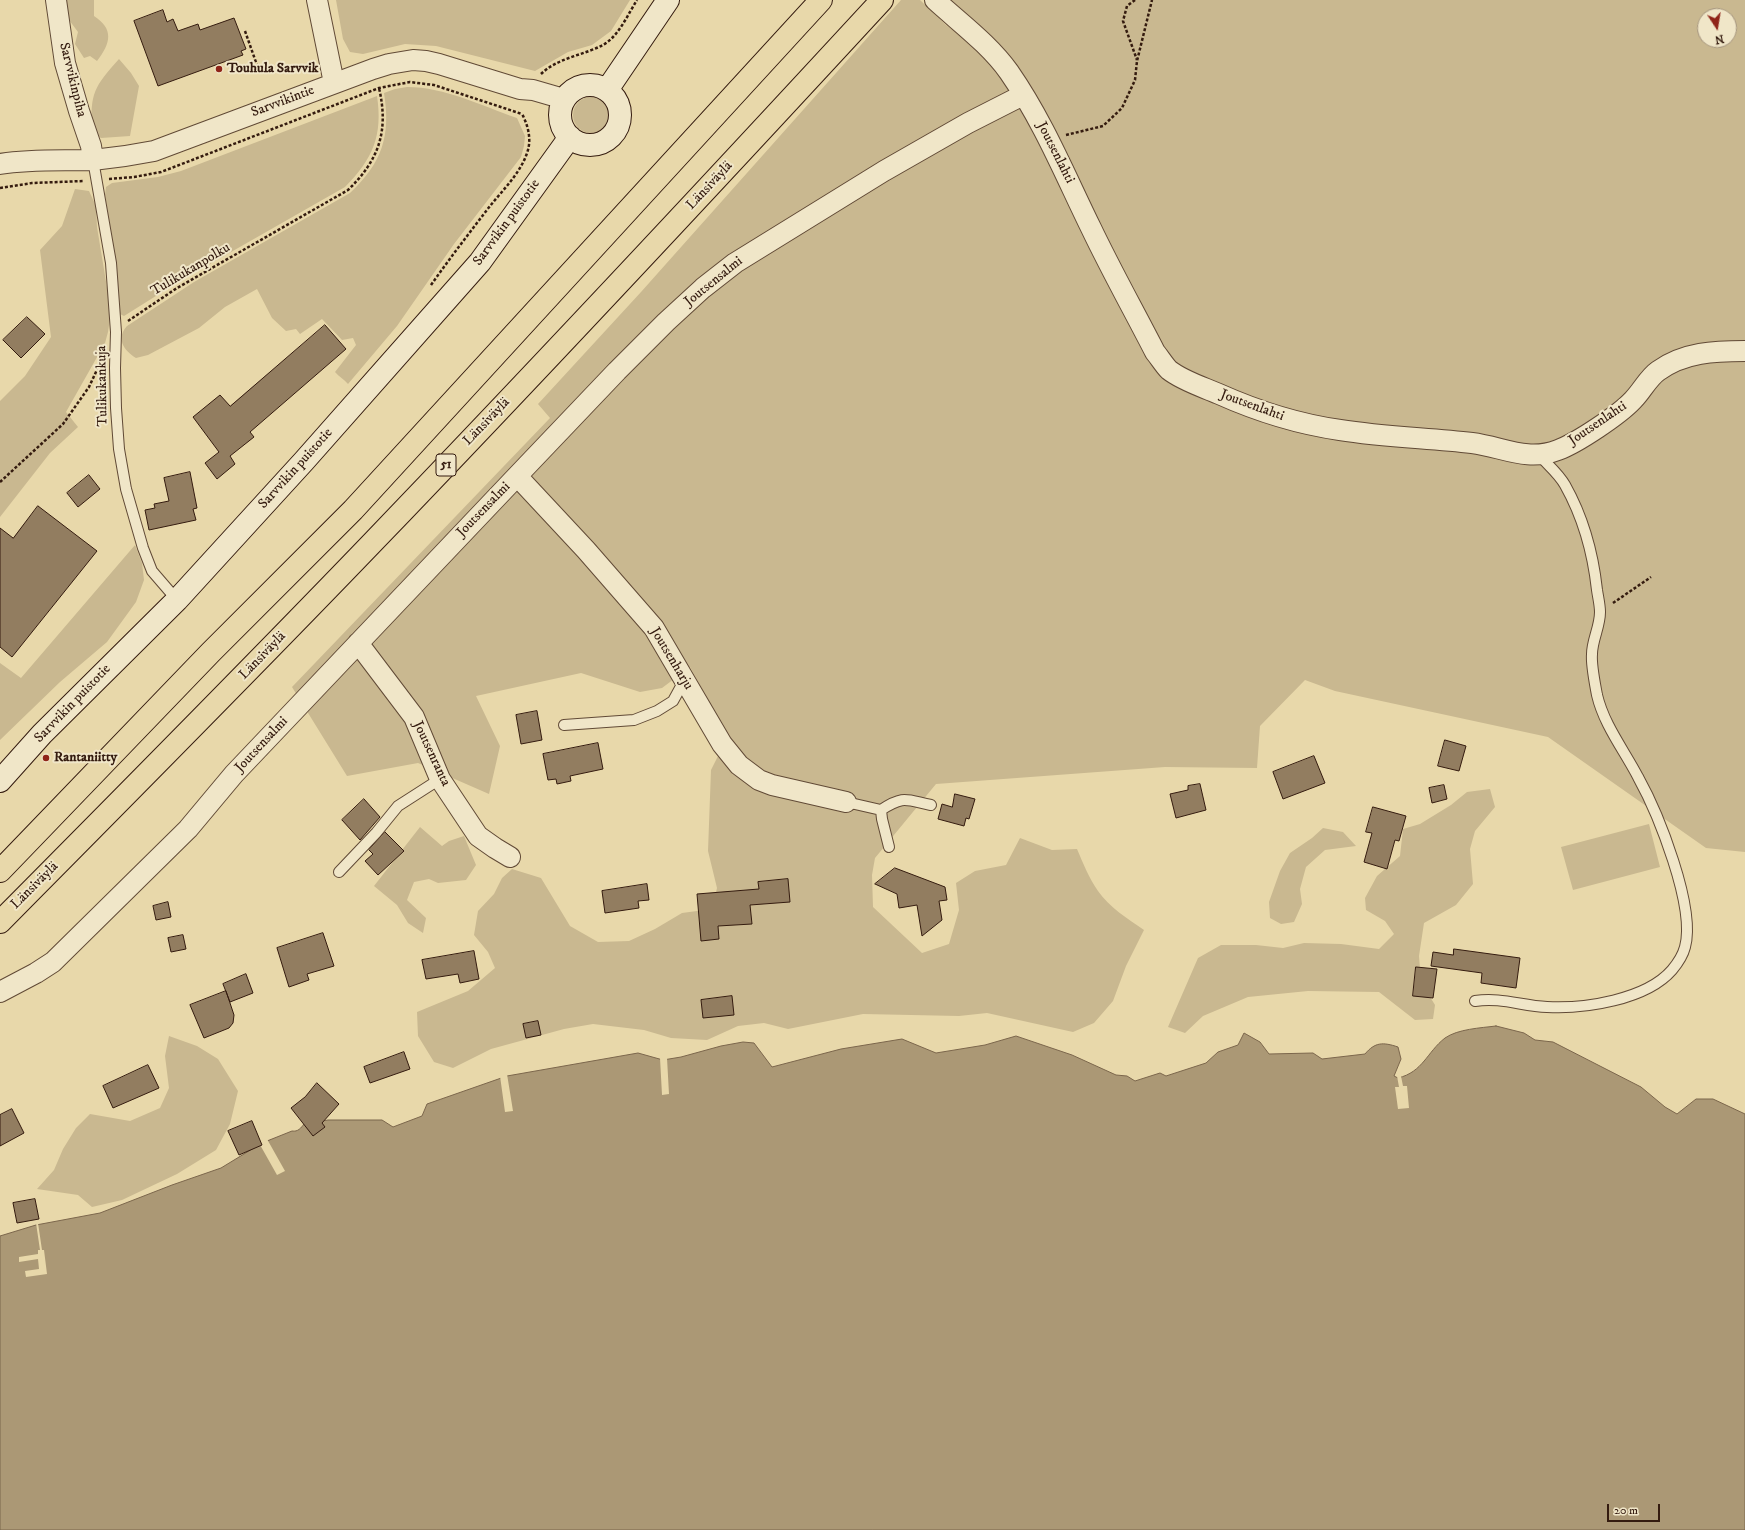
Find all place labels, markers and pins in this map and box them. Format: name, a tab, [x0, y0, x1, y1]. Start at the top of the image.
place label: Touhula Sarvvik	[227, 61, 318, 77]
marker: Touhula Sarvvik	[214, 64, 224, 74]
place label: Rantaniitty	[54, 750, 117, 766]
marker: Rantaniitty	[41, 753, 51, 763]

